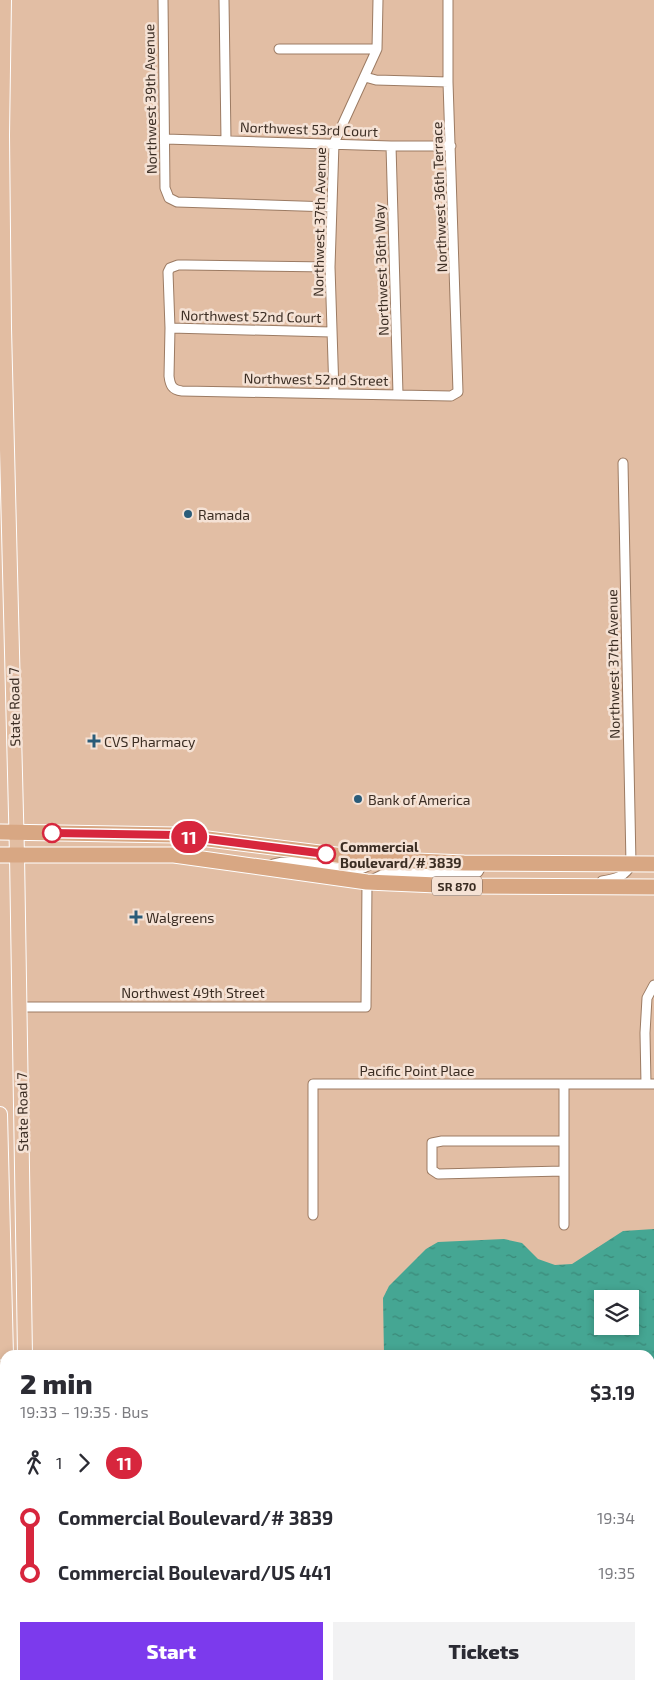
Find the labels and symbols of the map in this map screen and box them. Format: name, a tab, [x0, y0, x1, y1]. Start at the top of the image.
street label: Northwest 39th Avenue	[140, 24, 160, 174]
street label: Northwest 53rd Court	[240, 118, 378, 140]
street label: Northwest 36th Terrace	[428, 121, 450, 273]
street label: Northwest 37th Avenue	[309, 147, 329, 297]
street label: Northwest 36th Way	[370, 203, 392, 336]
street label: Northwest 52nd Court	[180, 306, 322, 326]
street label: Northwest 52nd Street	[243, 369, 389, 389]
place label: Ramada	[198, 506, 250, 523]
marker: Ramada	[182, 508, 194, 520]
street label: Northwest 37th Avenue	[603, 589, 623, 739]
street label: State Road 7	[5, 667, 23, 747]
place label: CVS Pharmacy	[104, 733, 196, 750]
marker: CVS Pharmacy	[88, 735, 100, 747]
place label: Bank of America	[368, 791, 471, 808]
marker: Bank of America	[352, 793, 364, 805]
line badge: 11	[166, 821, 212, 853]
unlabelled marker	[42, 823, 62, 843]
place label: Commercial Boulevard/# 3839	[340, 838, 462, 871]
marker: Commercial Boulevard/# 3839	[316, 844, 336, 864]
road number: SR 870	[432, 876, 482, 896]
place label: Walgreens	[146, 909, 214, 926]
marker: Walgreens	[130, 911, 142, 923]
street label: Northwest 49th Street	[121, 984, 265, 1001]
street label: Pacific Point Place	[359, 1062, 475, 1079]
street label: State Road 7	[13, 1072, 31, 1152]

